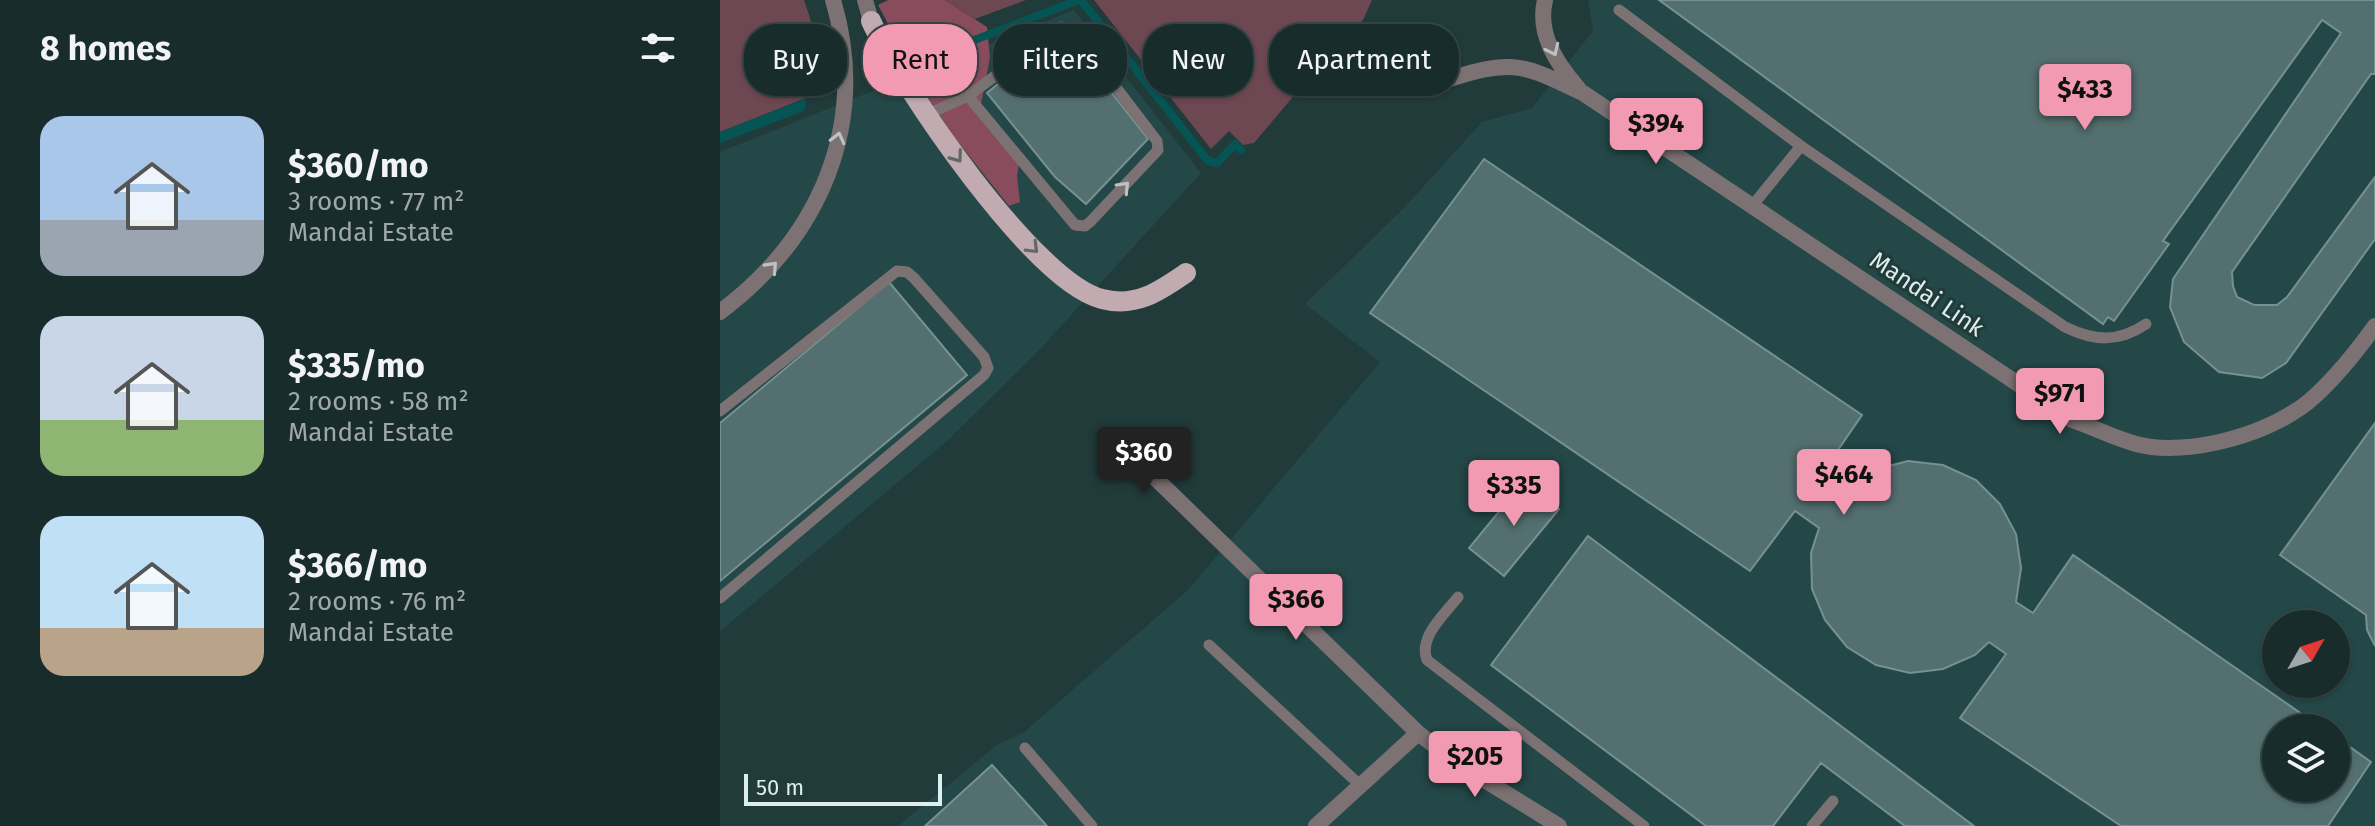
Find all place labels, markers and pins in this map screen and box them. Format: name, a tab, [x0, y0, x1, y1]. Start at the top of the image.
pin: $433	[2038, 64, 2132, 132]
pin: $394	[1609, 98, 1703, 166]
pin: $971	[2013, 368, 2107, 436]
pin: $360	[1097, 427, 1191, 495]
pin: $464	[1797, 449, 1891, 517]
pin: $335	[1467, 460, 1561, 528]
pin: $366	[1249, 574, 1343, 642]
pin: $205	[1428, 731, 1522, 799]

